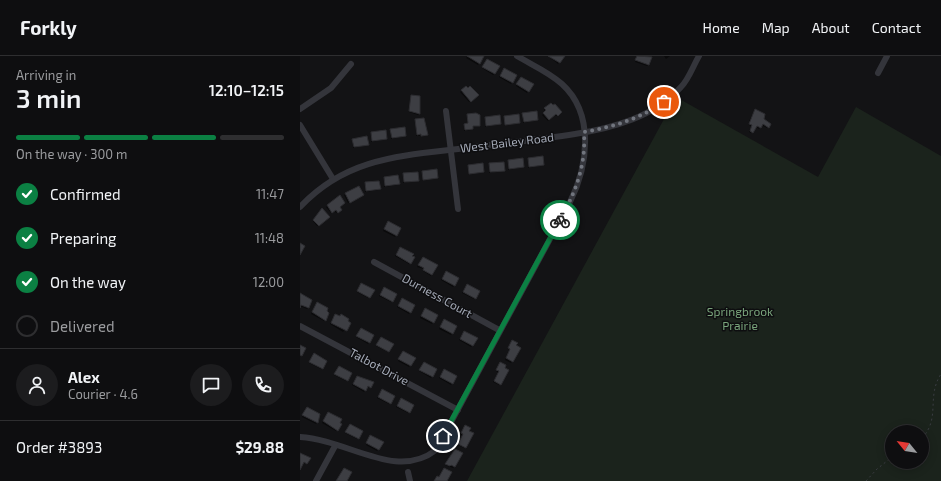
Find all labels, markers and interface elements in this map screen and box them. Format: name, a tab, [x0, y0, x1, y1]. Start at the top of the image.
text: Forkly	[20, 16, 77, 39]
text: Home	[703, 19, 740, 36]
text: Map	[762, 19, 790, 36]
text: About	[812, 19, 850, 36]
text: Contact	[872, 19, 921, 36]
text: Arriving in	[16, 67, 76, 83]
text: 12:10–12:15	[209, 81, 284, 99]
text: 3 min	[16, 82, 81, 113]
pin	[647, 85, 681, 119]
icon: bag	[653, 91, 675, 113]
street label: West Bailey Road	[459, 129, 555, 155]
text: On the way · 300 m	[16, 146, 128, 162]
icon: check	[16, 183, 38, 205]
text: Confirmed	[50, 185, 121, 203]
text: 11:47	[256, 186, 284, 202]
courier	[540, 200, 580, 240]
icon: bike	[549, 209, 571, 231]
icon: check	[16, 227, 38, 249]
text: Preparing	[50, 229, 116, 247]
text: 11:48	[255, 230, 284, 246]
street label: Durness Court	[400, 270, 475, 320]
icon: check	[16, 271, 38, 293]
text: On the way	[50, 273, 126, 291]
text: 12:00	[253, 274, 284, 290]
park label: Springbrook Prairie	[707, 304, 773, 332]
text: Delivered	[50, 317, 115, 335]
street label: Talbot Drive	[347, 345, 412, 388]
button: person	[16, 364, 58, 406]
button: chat	[190, 364, 232, 406]
button: phone	[242, 364, 284, 406]
text: Alex	[68, 368, 100, 386]
text: Courier · 4.6	[68, 386, 138, 402]
pin	[426, 419, 460, 453]
icon: home	[432, 425, 454, 447]
north arrow	[885, 425, 929, 469]
map controls	[885, 425, 929, 469]
text: Order #3893	[16, 438, 102, 456]
text: $29.88	[235, 438, 284, 456]

